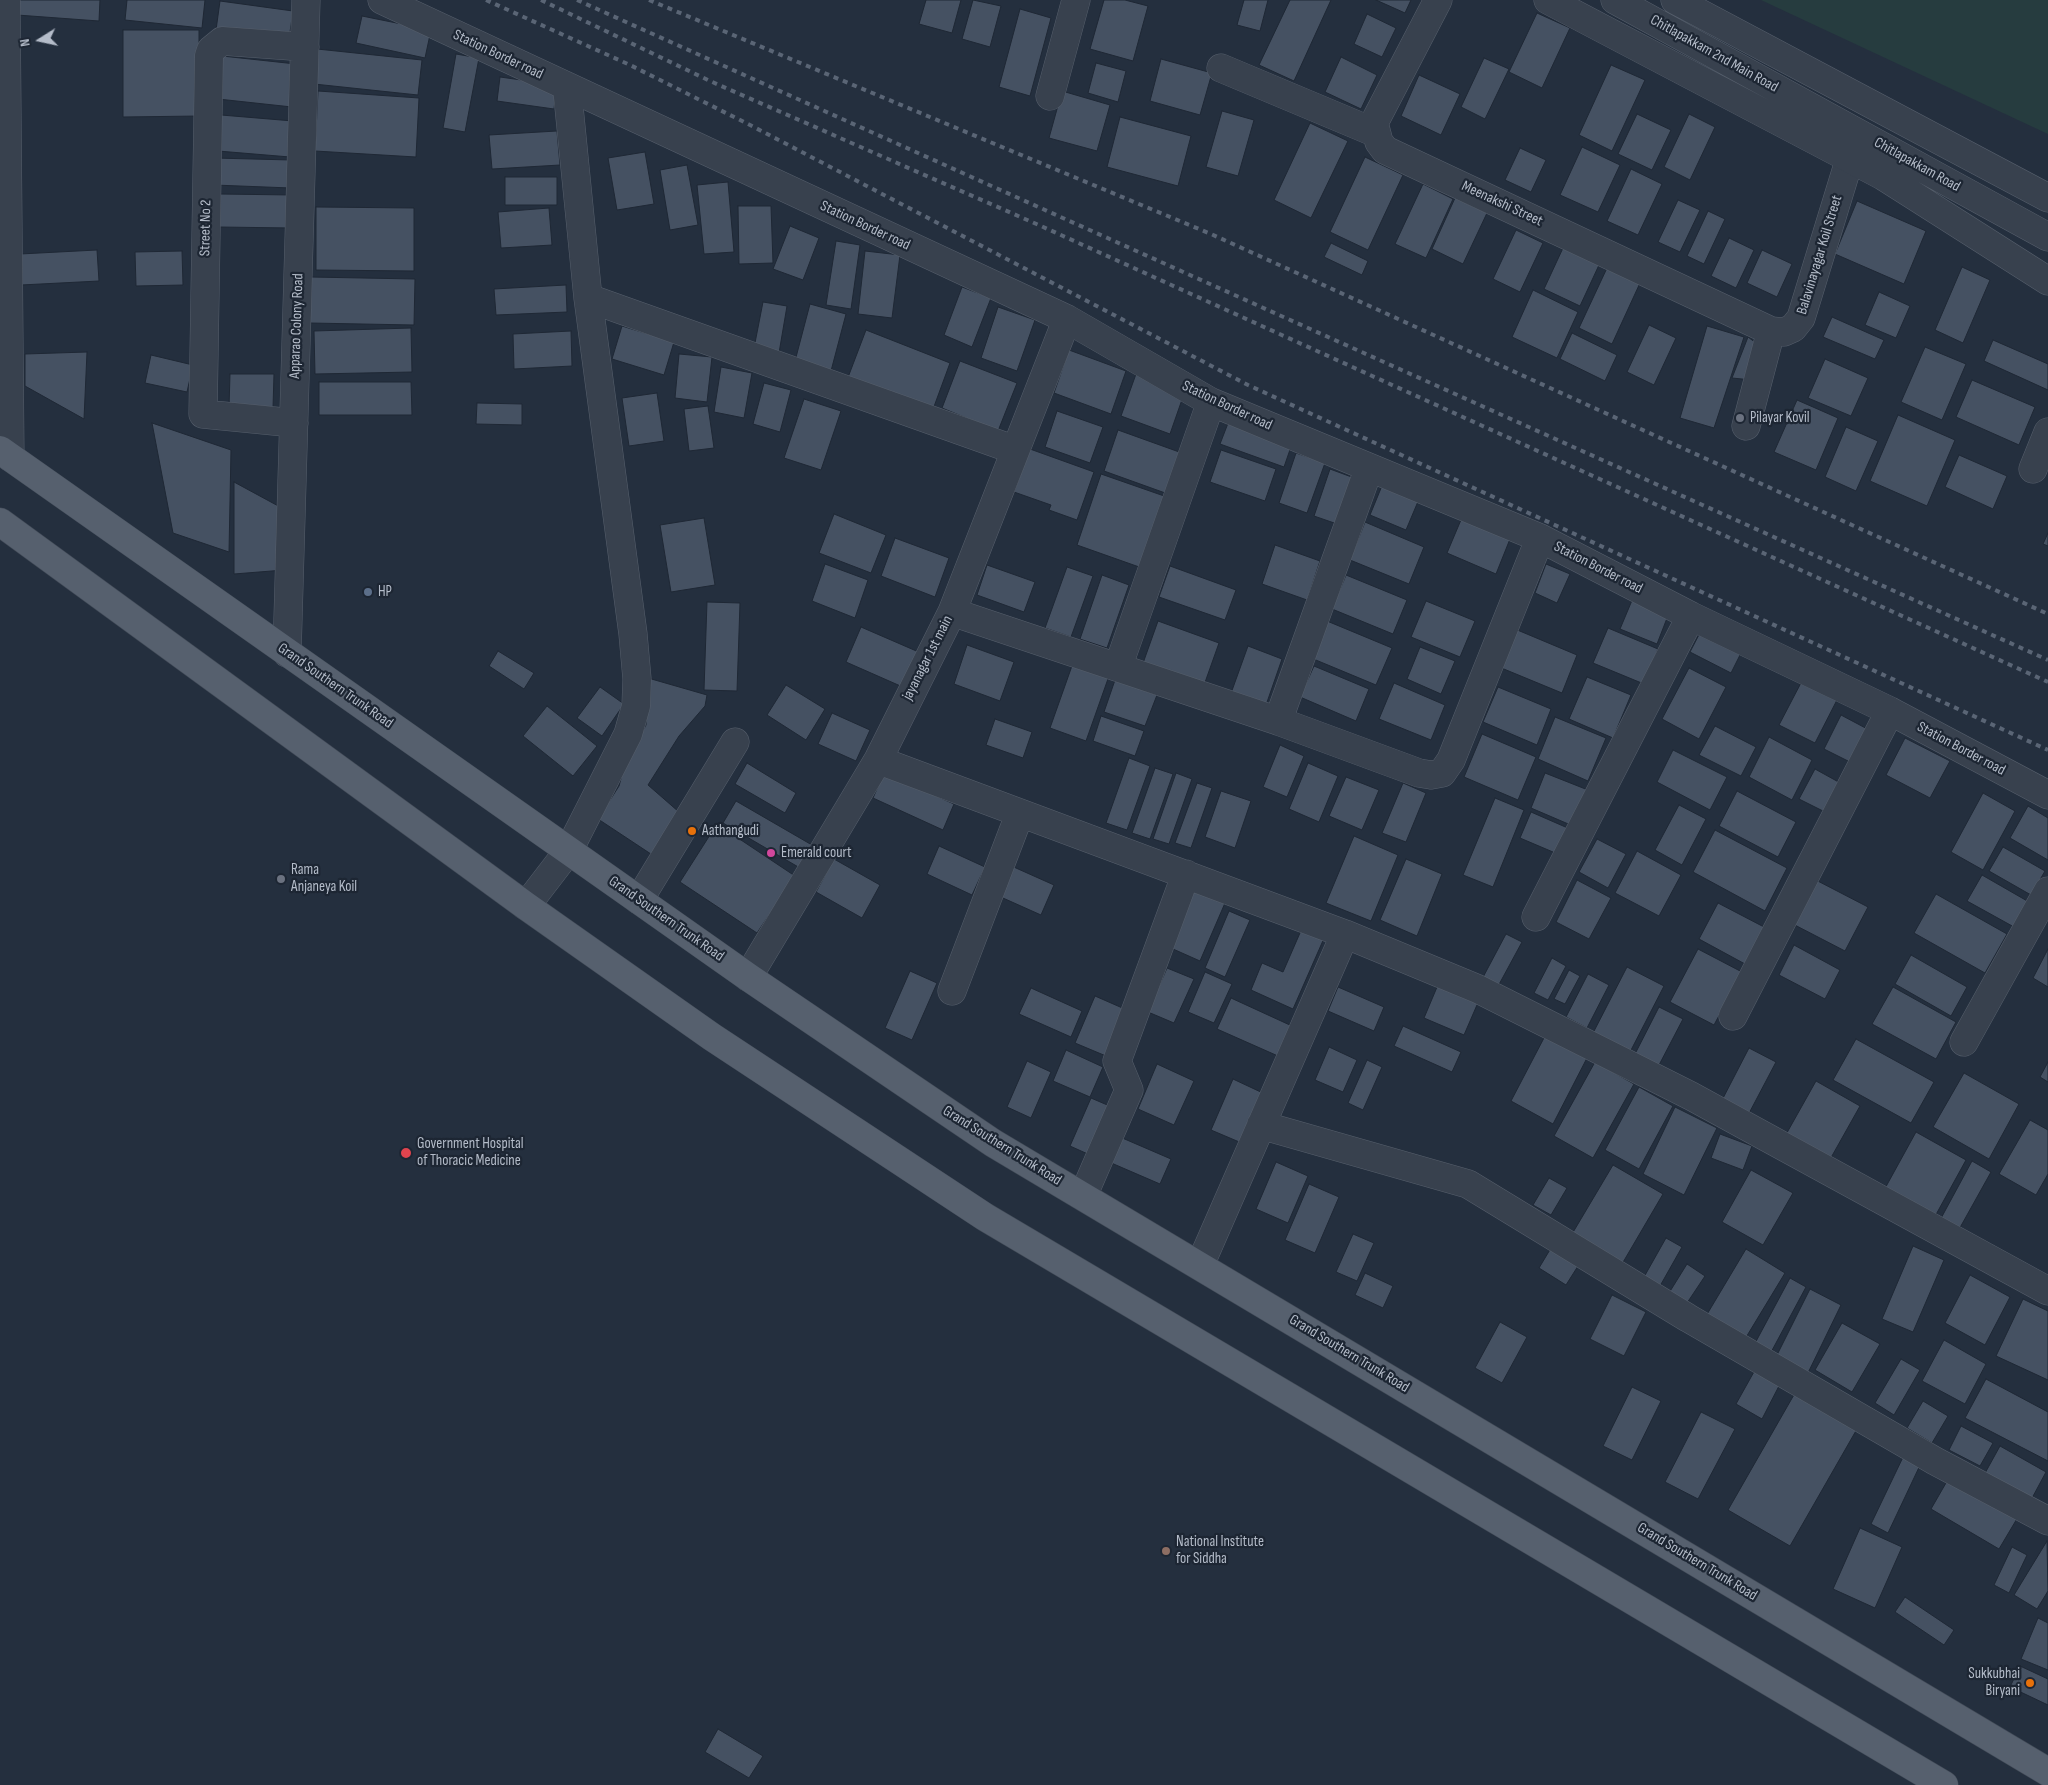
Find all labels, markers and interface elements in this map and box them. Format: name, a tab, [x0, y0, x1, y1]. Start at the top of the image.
street label: Chitlapakkam 2nd Main Road	[1647, 11, 1781, 97]
north arrow	[15, 15, 65, 65]
street label: Station Border road	[450, 26, 546, 84]
text: N	[16, 38, 34, 48]
street label: Chitlapakkam Road	[1871, 134, 1963, 196]
street label: Meenakshi Street	[1459, 177, 1545, 231]
street label: Balavinayagar Koil Street	[1793, 193, 1847, 317]
street label: Station Border road	[817, 197, 913, 255]
street label: Street No 2	[197, 200, 215, 256]
street label: Apparao Colony Road	[286, 273, 308, 379]
street label: Station Border road	[1179, 377, 1275, 435]
place label: Pilayar Kovil	[1750, 409, 1810, 427]
marker: Pilayar Kovil	[1734, 412, 1746, 424]
street label: Station Border road	[1551, 538, 1645, 598]
place label: HP	[378, 583, 392, 601]
marker: HP	[362, 586, 374, 598]
street label: jayanagar 1st main	[899, 613, 957, 703]
street label: Grand Southern Trunk Road	[274, 639, 396, 733]
street label: Station Border road	[1914, 718, 2008, 780]
place label: Aathangudi	[702, 822, 759, 840]
marker: Aathangudi	[686, 825, 698, 837]
place label: Emerald court	[781, 844, 852, 862]
marker: Emerald court	[765, 847, 777, 859]
place label: Rama Anjaneya Koil	[291, 861, 357, 896]
street label: Grand Southern Trunk Road	[605, 872, 727, 966]
marker: Rama Anjaneya Koil	[275, 873, 287, 885]
street label: Grand Southern Trunk Road	[939, 1102, 1065, 1190]
place label: Government Hospital of Thoracic Medicine	[417, 1135, 523, 1170]
marker: Government Hospital of Thoracic Medicine	[399, 1146, 413, 1160]
street label: Grand Southern Trunk Road	[1286, 1311, 1412, 1397]
street label: Grand Southern Trunk Road	[1634, 1519, 1760, 1605]
place label: National Institute for Siddha	[1176, 1533, 1264, 1568]
marker: National Institute for Siddha	[1160, 1545, 1172, 1557]
place label: Sukkubhai Biryani	[1968, 1665, 2020, 1700]
marker: Sukkubhai Biryani	[2024, 1677, 2036, 1689]

